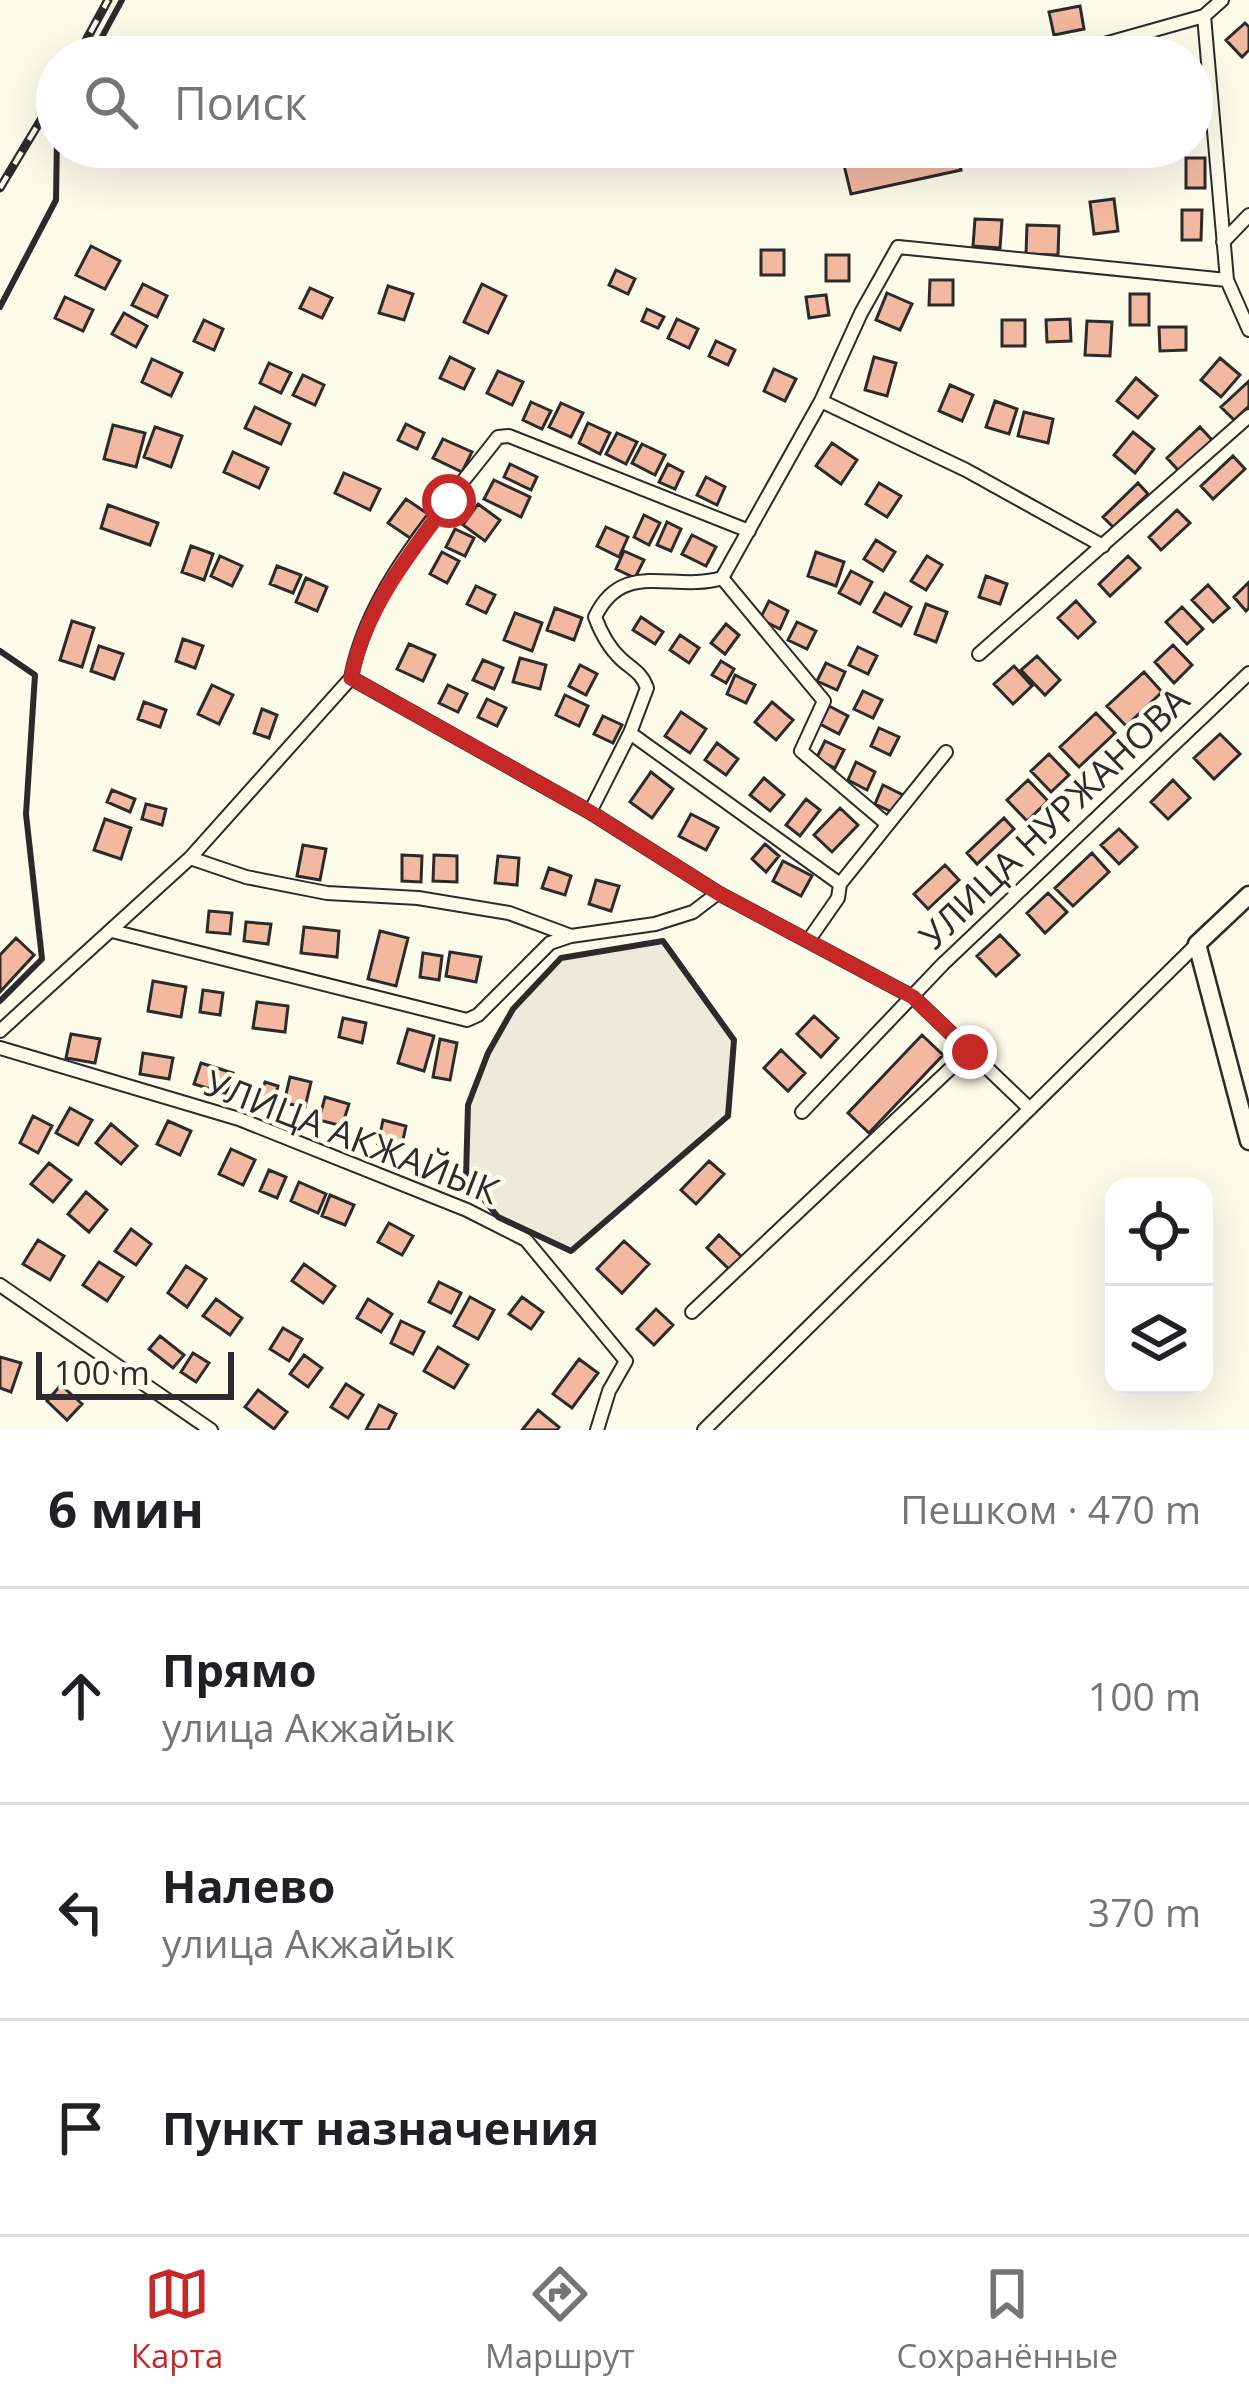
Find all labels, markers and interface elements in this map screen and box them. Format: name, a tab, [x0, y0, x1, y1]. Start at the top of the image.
search box	[36, 36, 1213, 168]
icon: search	[78, 69, 144, 135]
text: Поиск	[174, 72, 307, 133]
route start	[422, 474, 476, 528]
street label: УЛИЦА НУРЖАНОВА	[908, 676, 1199, 959]
route end	[943, 1025, 997, 1079]
street label: УЛИЦА АКЖАЙЫК	[198, 1058, 506, 1215]
map controls	[1105, 1178, 1213, 1394]
button: locate	[1105, 1178, 1213, 1286]
button: layers	[1105, 1286, 1213, 1394]
scale bar	[36, 1346, 234, 1399]
text: 100 m	[54, 1350, 150, 1395]
text: 6 мин	[48, 1473, 204, 1543]
text: Пешком · 470 m	[900, 1482, 1201, 1535]
text: Прямо	[162, 1639, 317, 1700]
icon: ahead	[48, 1663, 114, 1729]
text: 100 m	[1088, 1669, 1201, 1722]
text: улица Акжайык	[162, 1700, 455, 1753]
text: Налево	[162, 1855, 335, 1916]
icon: left	[48, 1879, 114, 1945]
text: 370 m	[1088, 1885, 1201, 1938]
text: улица Акжайык	[162, 1916, 455, 1969]
icon: arrive	[48, 2095, 114, 2161]
text: Пункт назначения	[162, 2097, 599, 2158]
tab: Карта	[131, 2261, 223, 2378]
tab: Маршрут	[485, 2261, 635, 2378]
tab: Сохранённые	[897, 2261, 1118, 2378]

